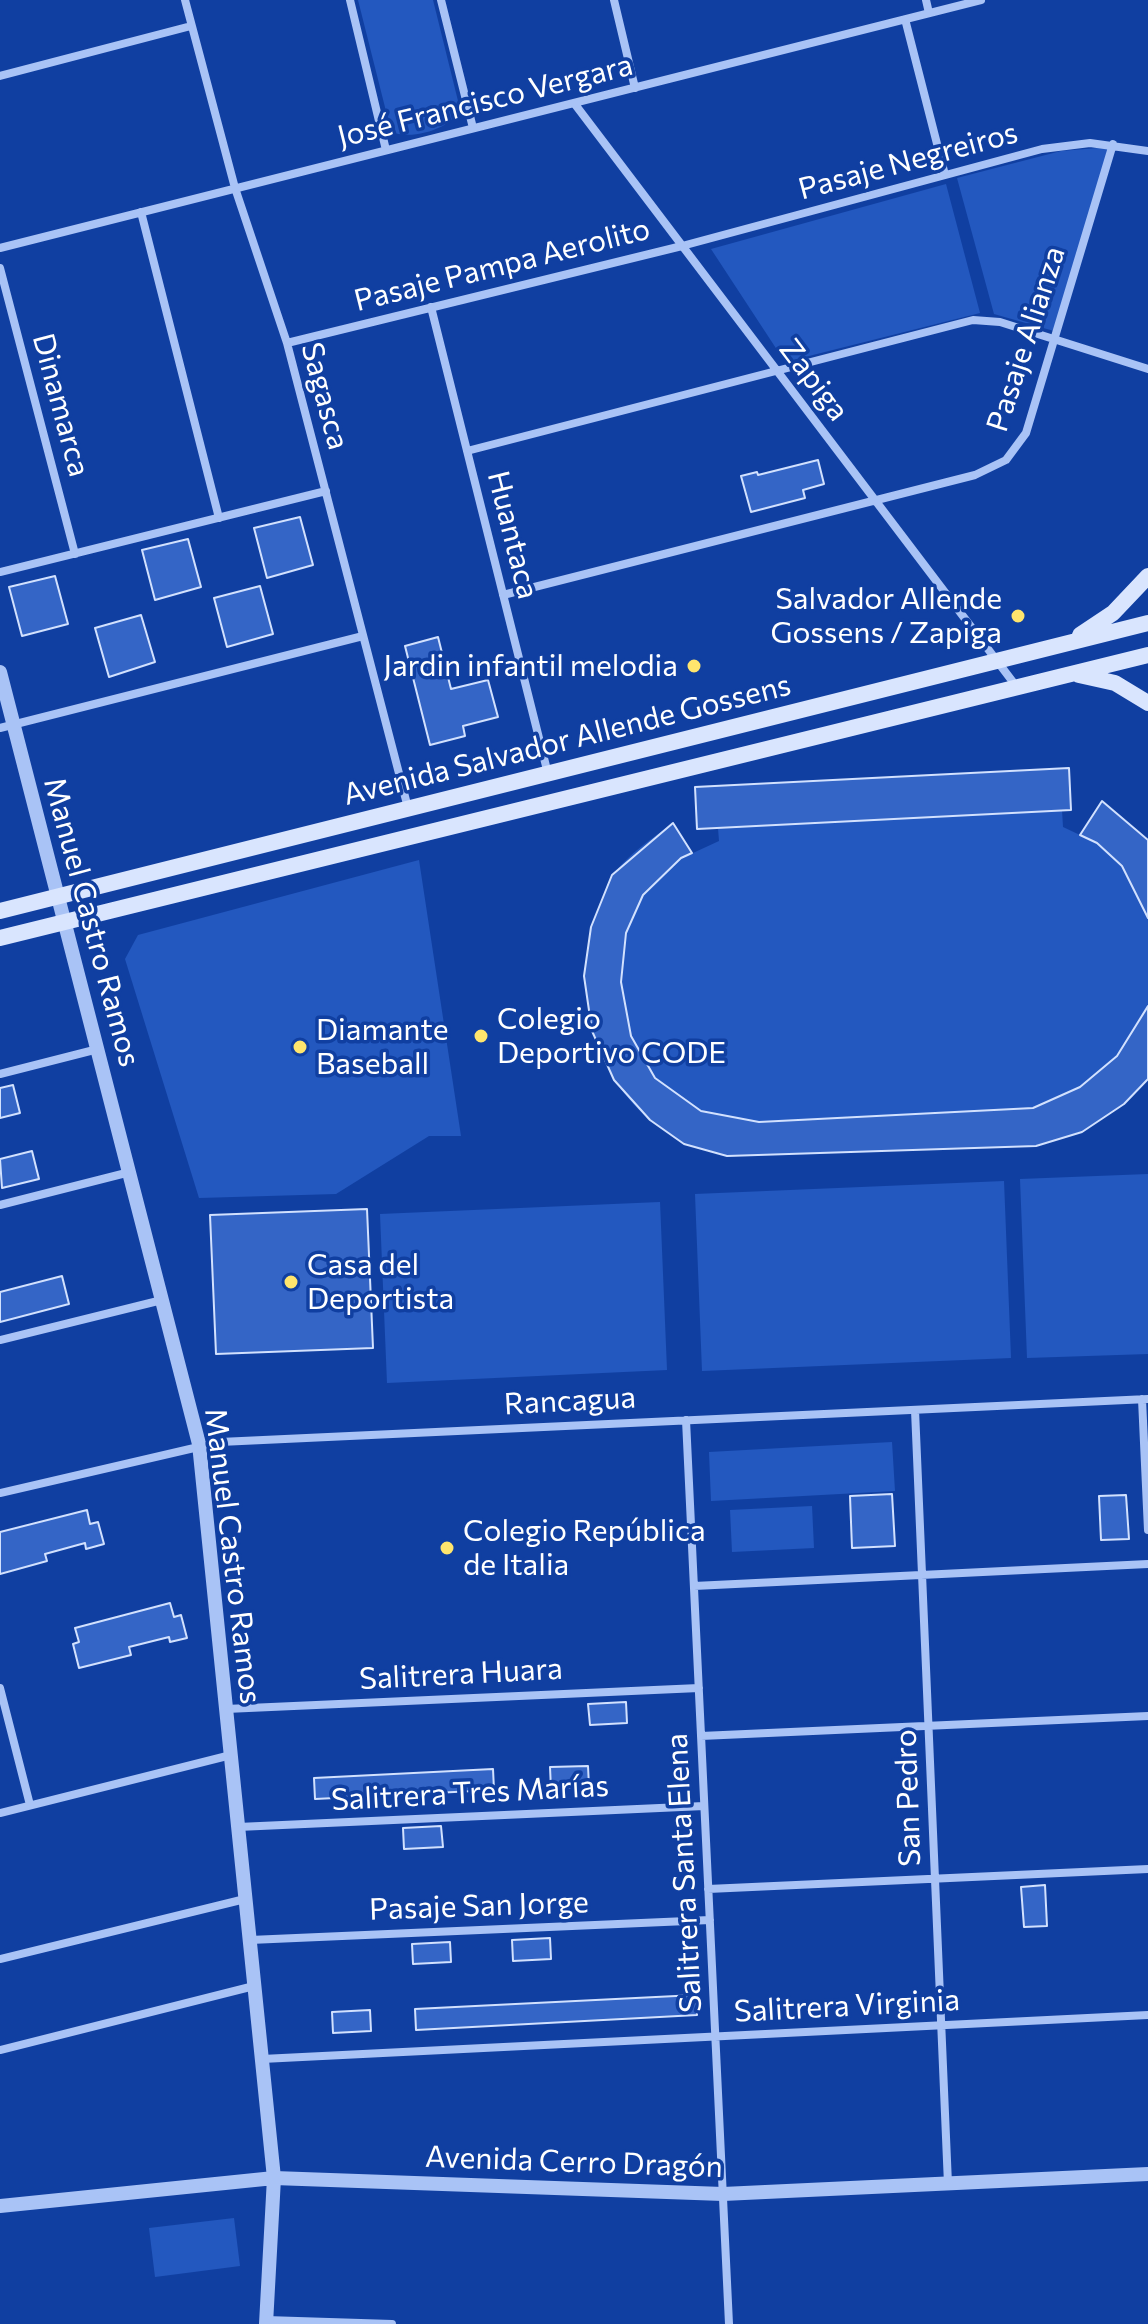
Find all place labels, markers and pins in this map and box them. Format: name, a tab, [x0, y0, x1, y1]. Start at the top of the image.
place label: Salvador Allende Gossens / Zapiga	[771, 581, 1002, 652]
marker: Salvador Allende Gossens / Zapiga	[1009, 607, 1027, 625]
place label: Jardin infantil melodia	[383, 648, 678, 684]
marker: Jardin infantil melodia	[685, 657, 703, 675]
place label: Colegio Deportivo CODE	[497, 1001, 726, 1072]
place label: Diamante Baseball	[316, 1012, 448, 1082]
marker: Colegio Deportivo CODE	[472, 1027, 490, 1045]
marker: Diamante Baseball	[291, 1038, 309, 1056]
place label: Casa del Deportista	[307, 1247, 454, 1318]
marker: Casa del Deportista	[282, 1273, 300, 1291]
place label: Colegio República de Italia	[463, 1513, 706, 1584]
marker: Colegio República de Italia	[438, 1539, 456, 1557]

